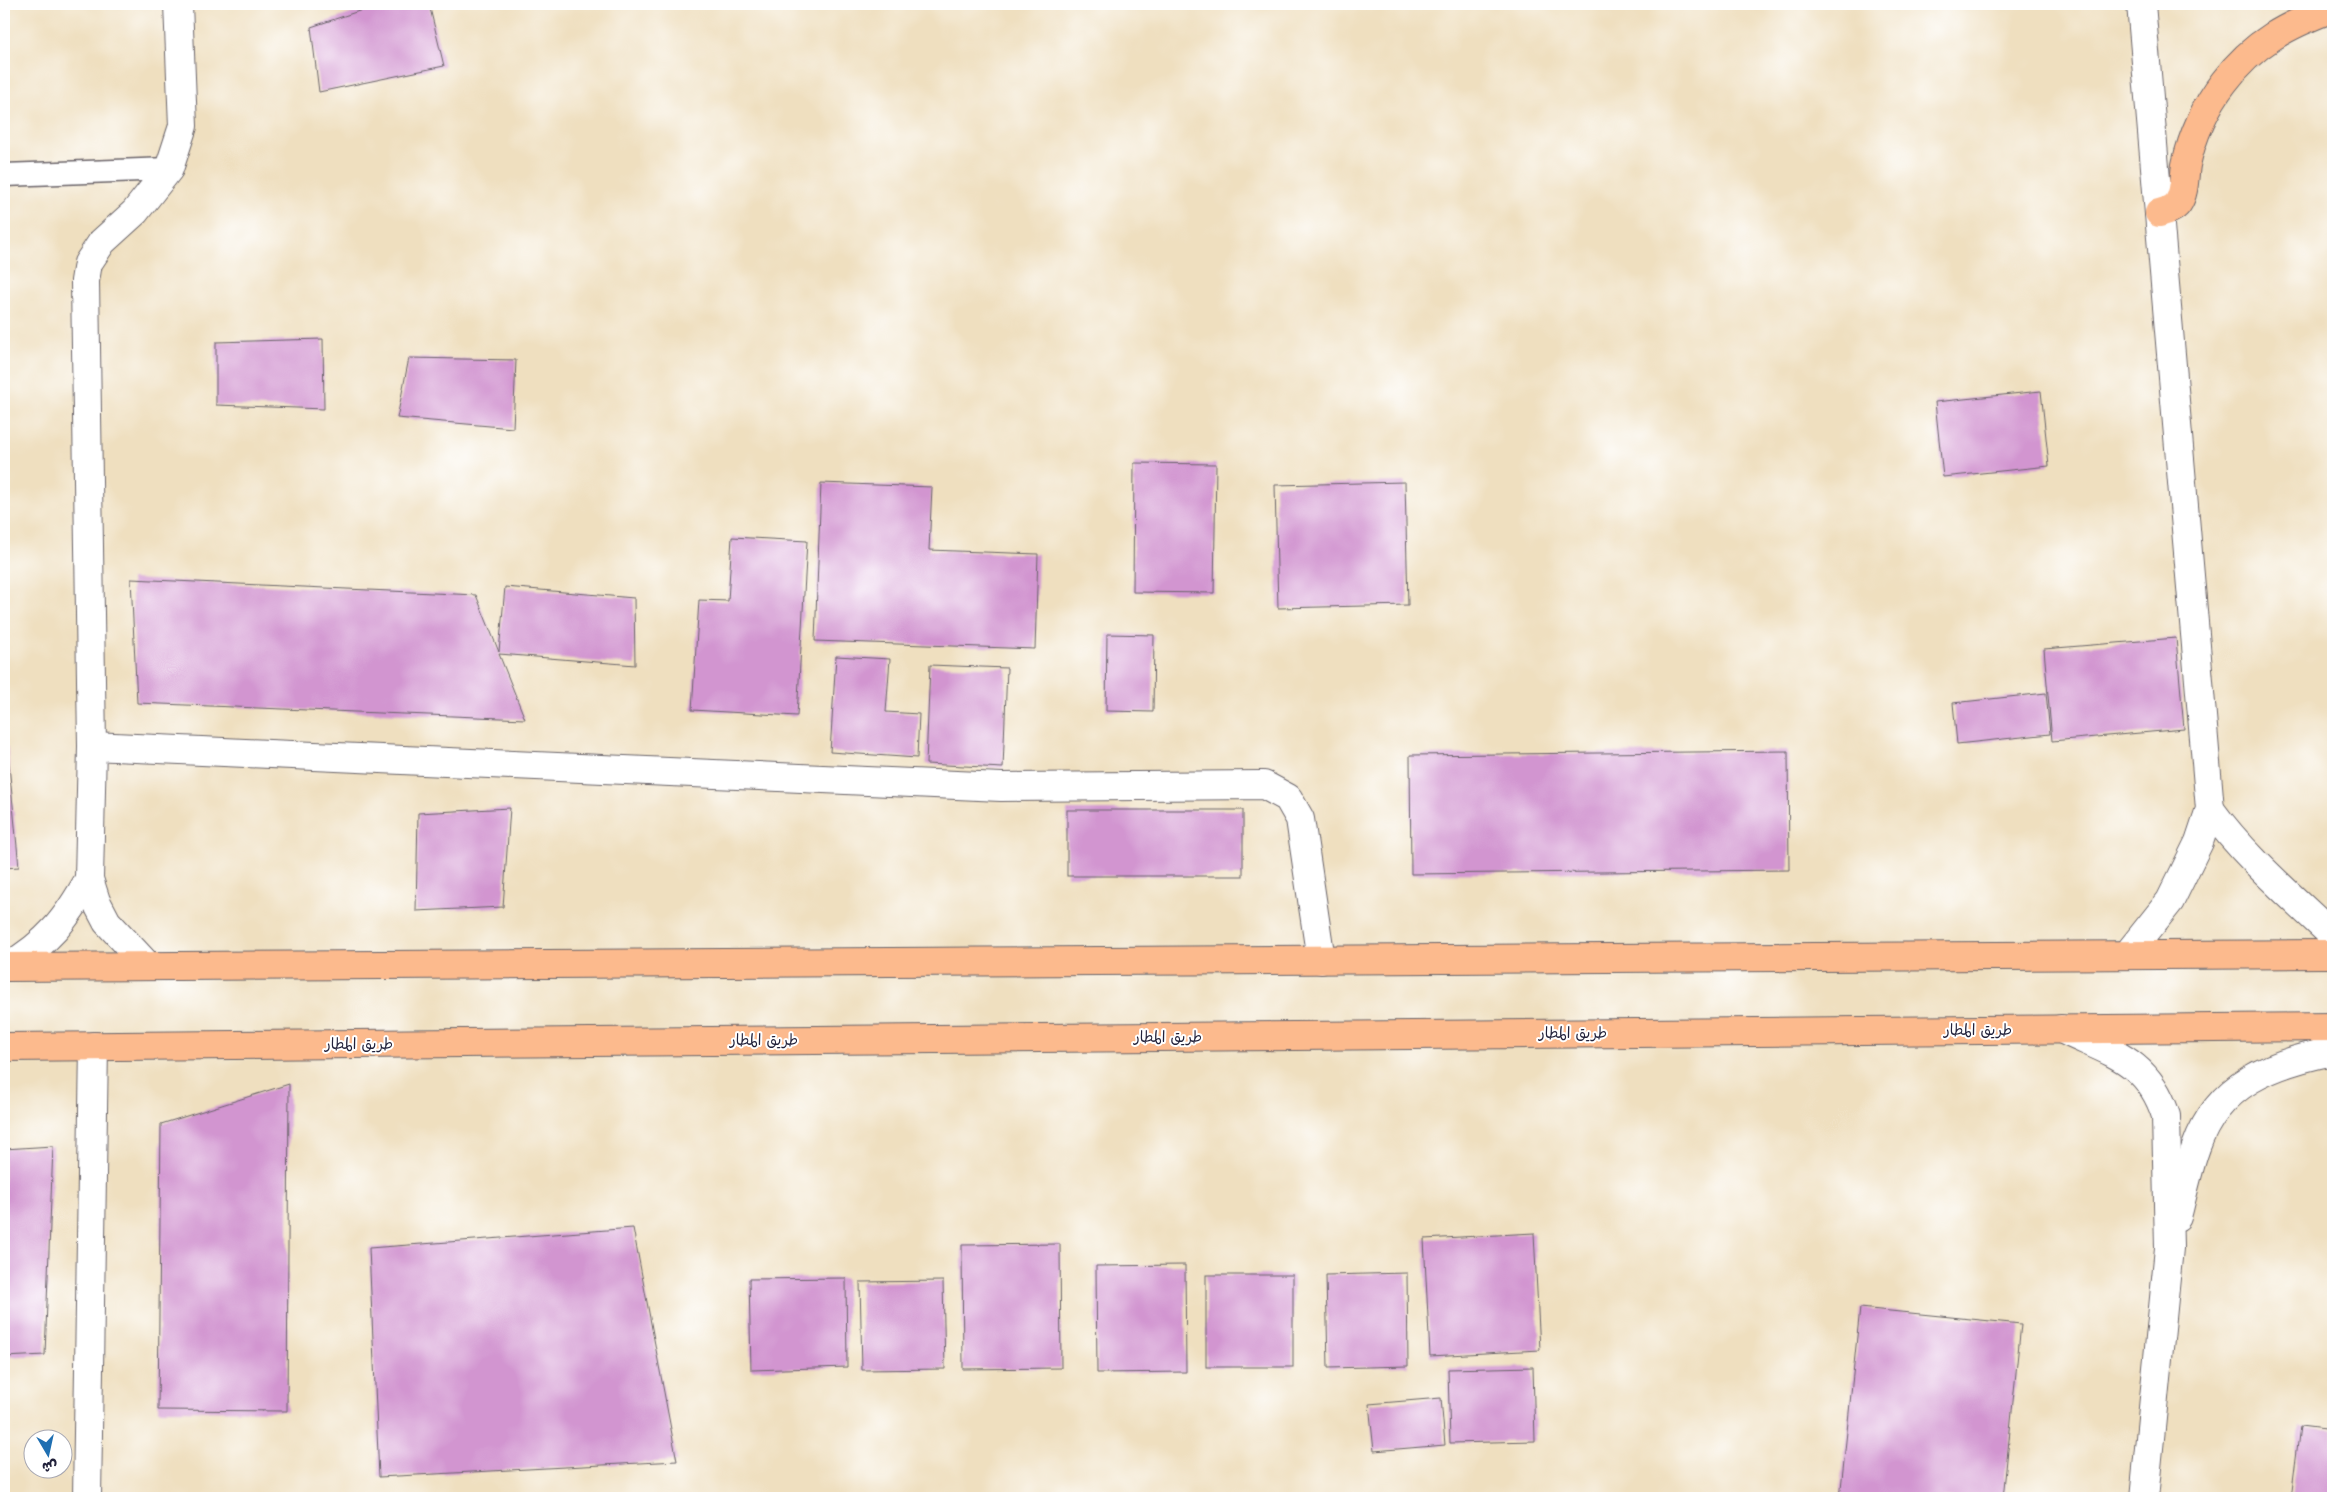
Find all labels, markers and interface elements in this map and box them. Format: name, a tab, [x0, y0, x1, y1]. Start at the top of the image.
street label: طريق المطار	[1943, 1020, 2012, 1040]
street label: طريق المطار	[1538, 1023, 1607, 1043]
street label: طريق المطار	[1133, 1027, 1202, 1047]
street label: طريق المطار	[729, 1030, 798, 1050]
street label: طريق المطار	[324, 1034, 393, 1054]
north arrow	[22, 1430, 72, 1480]
text: ش	[41, 1457, 59, 1477]

